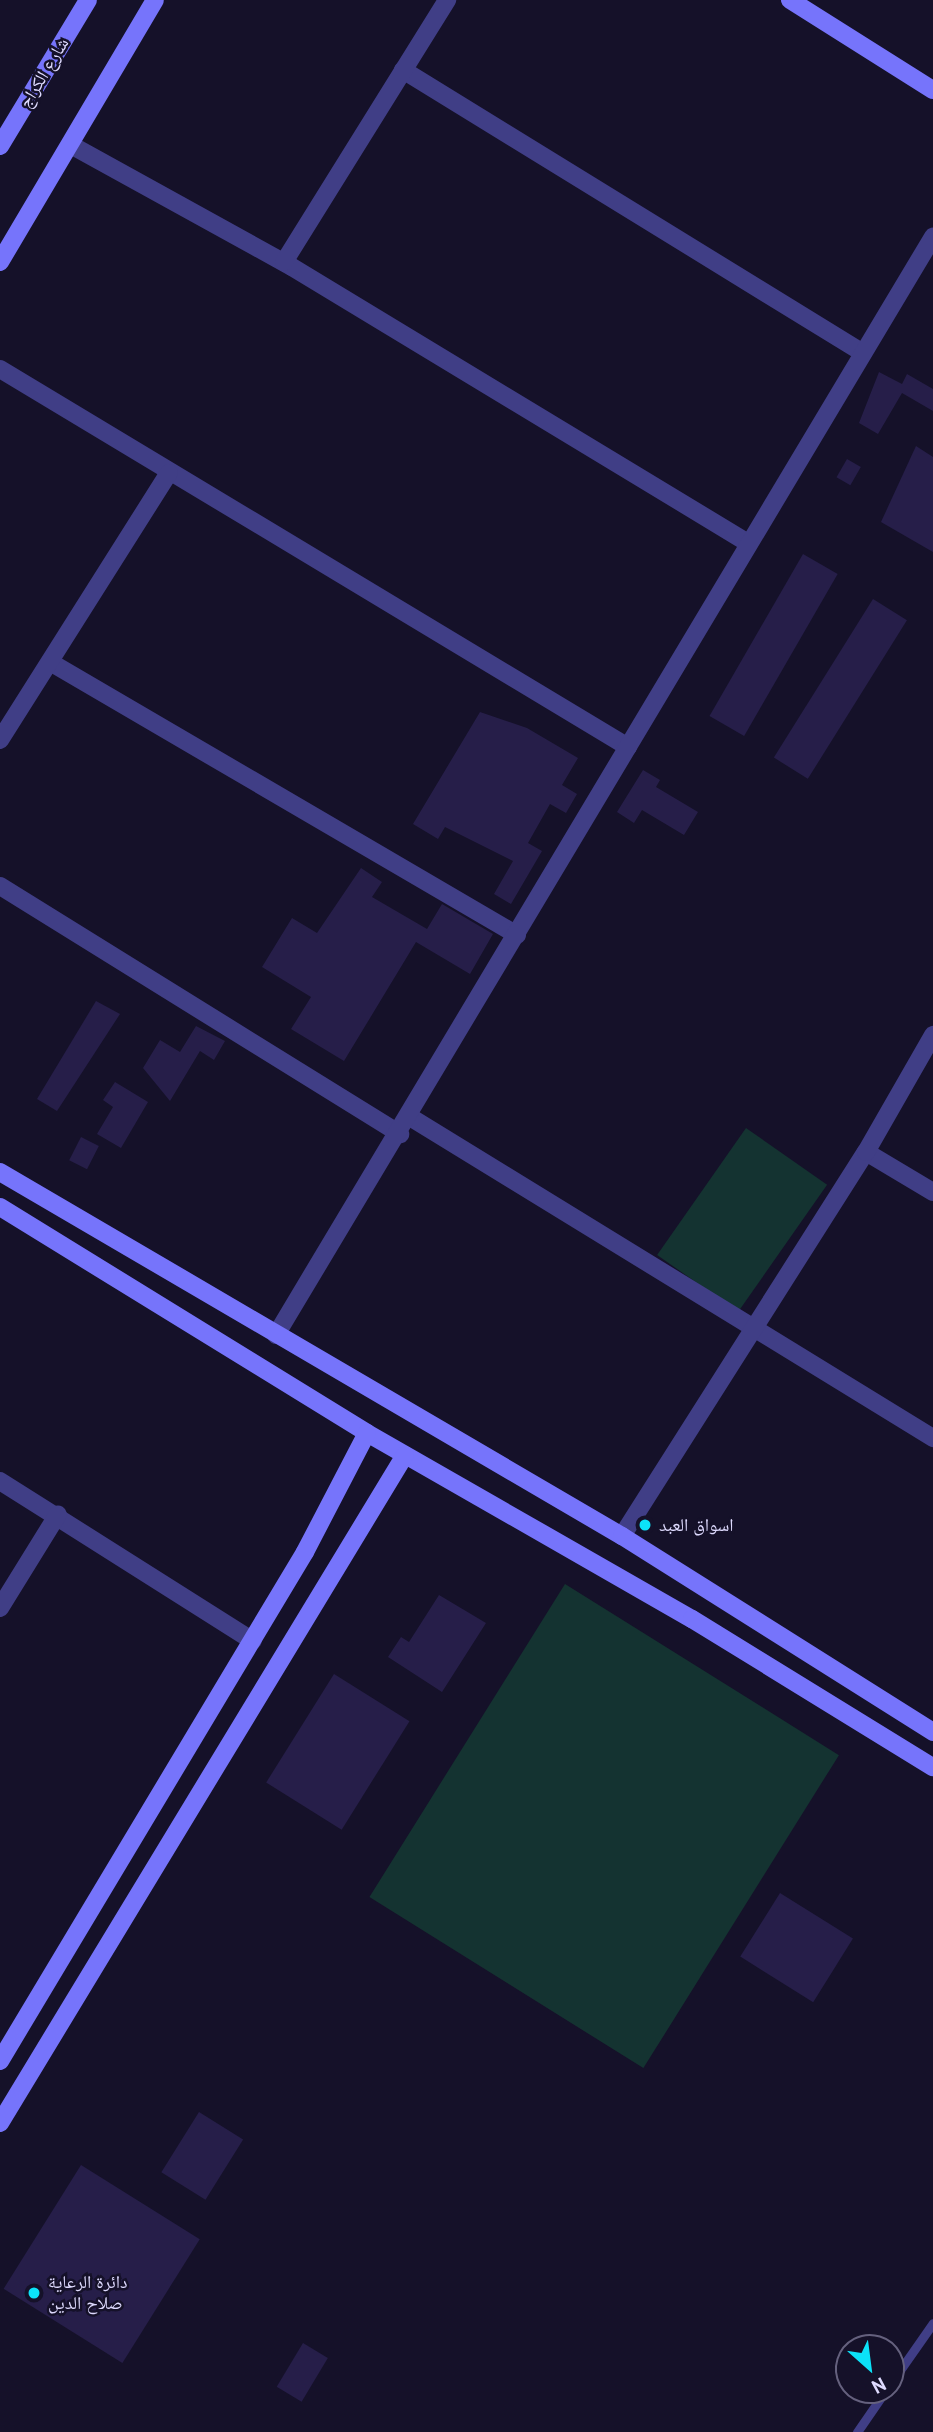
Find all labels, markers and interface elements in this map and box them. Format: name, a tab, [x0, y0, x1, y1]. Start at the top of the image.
street label: شارع الكراج	[15, 34, 73, 112]
place label: اسواق العبد	[659, 1514, 734, 1536]
marker: اسواق العبد	[637, 1517, 653, 1533]
place label: دائرة الرعاية صلاح الدين	[48, 2272, 127, 2314]
marker: دائرة الرعاية صلاح الدين	[26, 2285, 42, 2301]
north arrow	[835, 2334, 905, 2404]
text: N	[868, 2372, 890, 2399]

